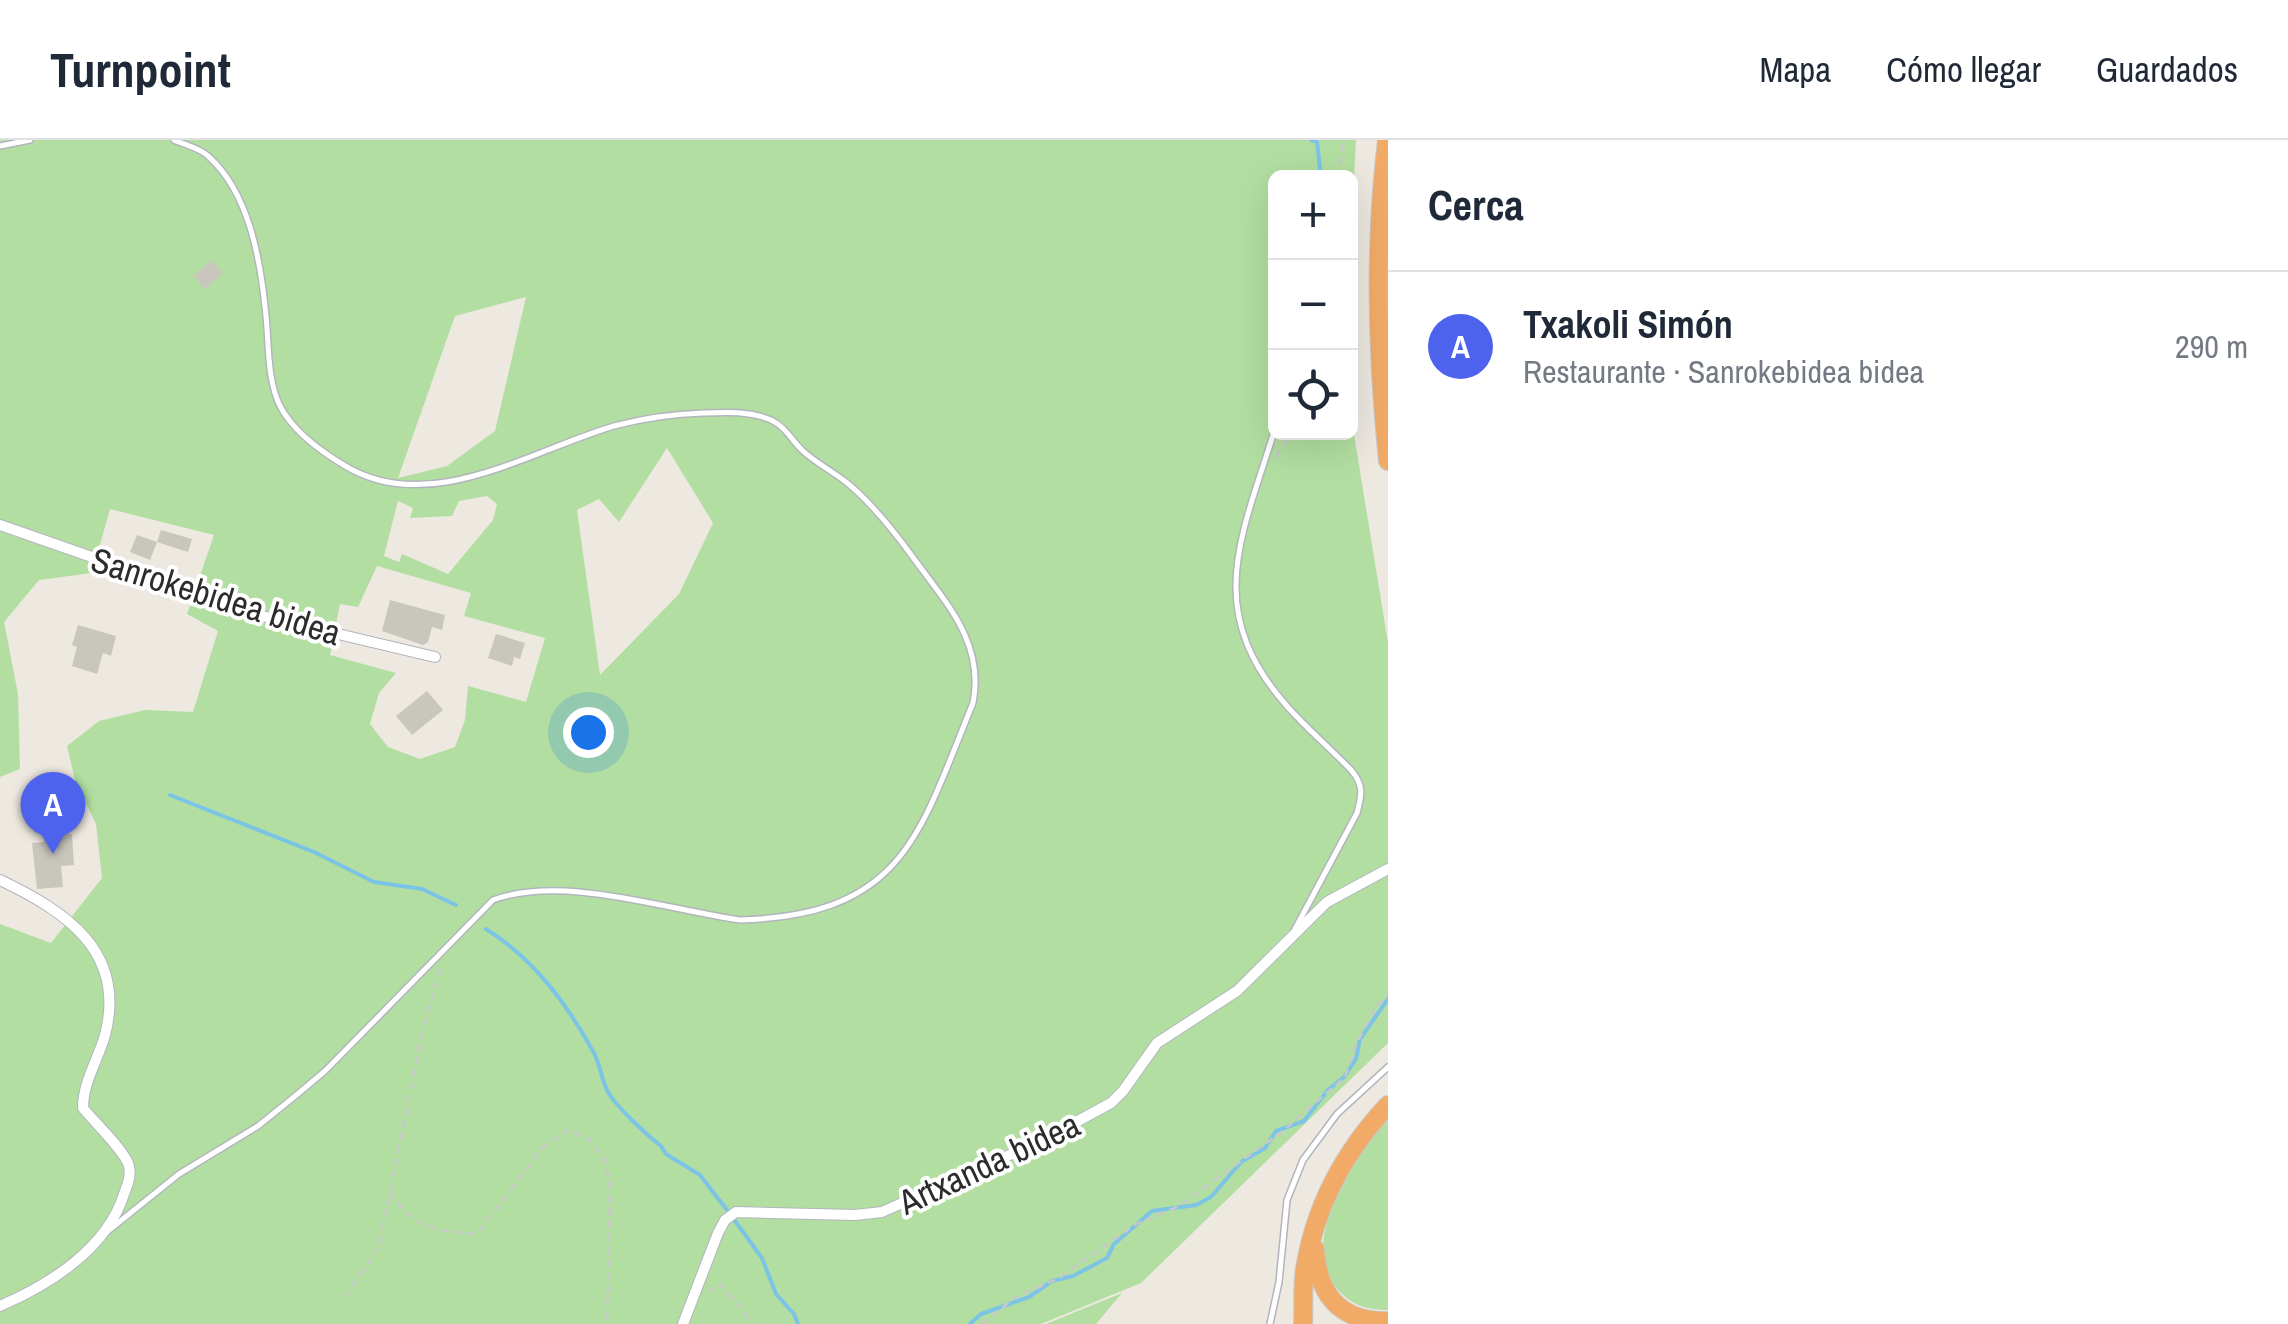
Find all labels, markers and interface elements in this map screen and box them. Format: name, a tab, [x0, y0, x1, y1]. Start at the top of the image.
text: Turnpoint	[50, 37, 231, 102]
text: Mapa	[1760, 46, 1831, 93]
text: Cómo llegar	[1886, 46, 2041, 93]
text: Guardados	[2096, 46, 2238, 93]
map controls	[1268, 170, 1358, 440]
button: +	[1268, 170, 1358, 260]
text: Cerca	[1428, 177, 1524, 233]
button: −	[1268, 260, 1358, 350]
text: Txakoli Simón	[1523, 299, 1733, 350]
text: A	[1451, 325, 1470, 368]
text: 290 m	[2175, 325, 2248, 368]
button: locate	[1268, 350, 1358, 440]
text: Restaurante · Sanrokebidea bidea	[1523, 350, 1924, 393]
street label: Sanrokebidea bidea	[86, 536, 347, 656]
your location	[563, 707, 614, 758]
pin: A	[20, 772, 86, 854]
street label: Artxanda bidea	[890, 1101, 1087, 1226]

